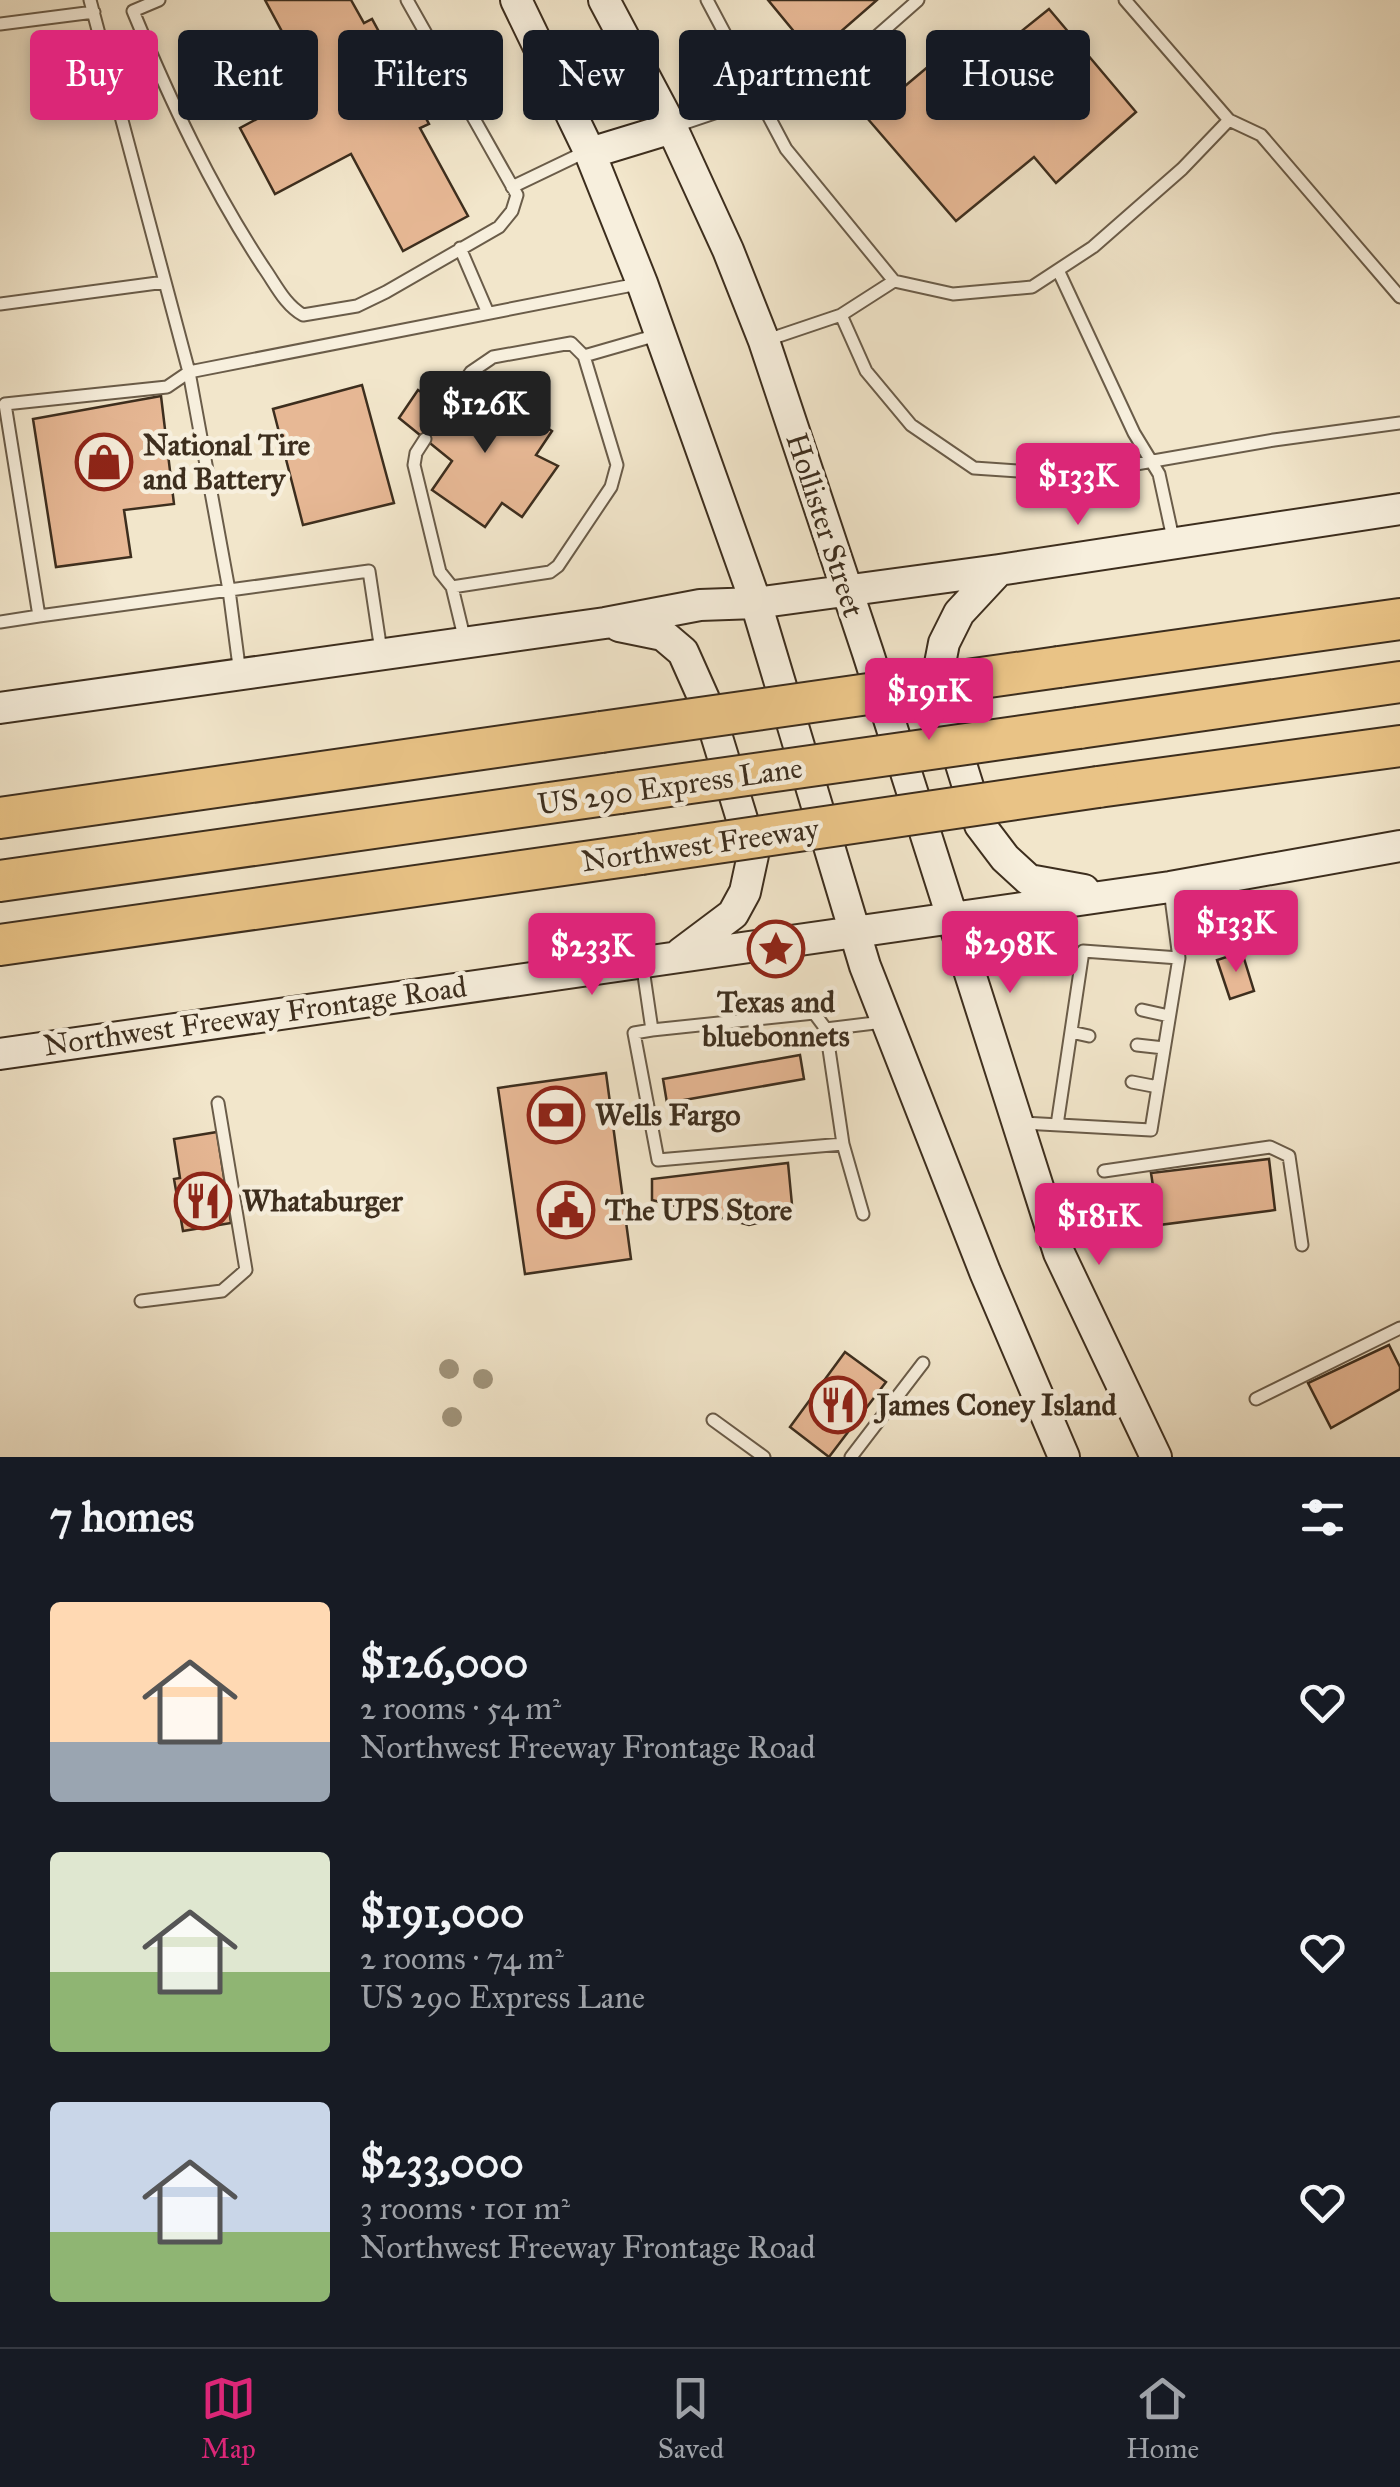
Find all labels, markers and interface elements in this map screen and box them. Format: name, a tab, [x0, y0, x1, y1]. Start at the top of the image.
chip: Buy	[30, 30, 158, 120]
chip: Rent	[178, 30, 318, 120]
chip: Filters	[338, 30, 503, 120]
chip: New	[523, 30, 659, 120]
chip: Apartment	[679, 30, 906, 120]
chip: House	[926, 30, 1090, 120]
pin: $126K	[415, 371, 555, 456]
text: $126K	[442, 384, 528, 423]
place label: National Tire and Battery	[143, 427, 311, 497]
street label: Hollister Street	[778, 428, 872, 622]
shop icon: National Tire and Battery	[74, 432, 134, 492]
pin: $133K	[1008, 443, 1148, 528]
text: $133K	[1038, 456, 1118, 495]
pin: $191K	[859, 658, 999, 743]
text: $191K	[887, 671, 971, 710]
street label: US 290 Express Lane	[535, 750, 805, 823]
street label: Northwest Freeway	[579, 810, 822, 879]
pin: $133K	[1166, 890, 1306, 975]
text: $133K	[1196, 903, 1276, 942]
pin: $298K	[940, 911, 1080, 996]
pin: $233K	[522, 913, 662, 998]
place icon: Texas and bluebonnets	[746, 919, 806, 979]
text: $298K	[964, 924, 1056, 963]
text: $233K	[550, 926, 634, 965]
street label: Northwest Freeway Frontage Road	[41, 968, 469, 1064]
place label: Texas and bluebonnets	[701, 984, 850, 1054]
bank icon: Wells Fargo	[526, 1085, 586, 1145]
place label: Wells Fargo	[595, 1097, 741, 1133]
restaurant icon: Whataburger	[173, 1171, 233, 1231]
public building icon: The UPS Store	[536, 1180, 596, 1240]
place label: Whataburger	[242, 1183, 404, 1219]
pin: $181K	[1029, 1183, 1169, 1268]
place label: The UPS Store	[605, 1192, 793, 1228]
text: $181K	[1057, 1196, 1141, 1235]
restaurant icon: James Coney Island	[808, 1375, 868, 1435]
place label: James Coney Island	[873, 1387, 1118, 1424]
icon: filters	[1295, 1490, 1350, 1545]
text: 7 homes	[50, 1491, 194, 1543]
text: $126,000	[360, 1637, 528, 1689]
icon: home	[130, 1642, 250, 1762]
icon: heart	[1295, 1675, 1350, 1730]
text: 2 rooms · 54 m²	[360, 1689, 561, 1728]
text: Northwest Freeway Frontage Road	[360, 1728, 816, 1767]
text: $191,000	[360, 1887, 525, 1939]
icon: home	[130, 1892, 250, 2012]
icon: heart	[1295, 1925, 1350, 1980]
text: 2 rooms · 74 m²	[360, 1939, 564, 1978]
text: US 290 Express Lane	[360, 1978, 645, 2017]
text: $233,000	[360, 2137, 524, 2189]
icon: home	[130, 2142, 250, 2262]
icon: heart	[1295, 2175, 1350, 2230]
text: 3 rooms · 101 m²	[360, 2189, 570, 2228]
text: Northwest Freeway Frontage Road	[360, 2228, 816, 2267]
tab: Map	[201, 2371, 256, 2466]
tab: Saved	[658, 2371, 724, 2466]
tab: Home	[1126, 2371, 1199, 2466]

